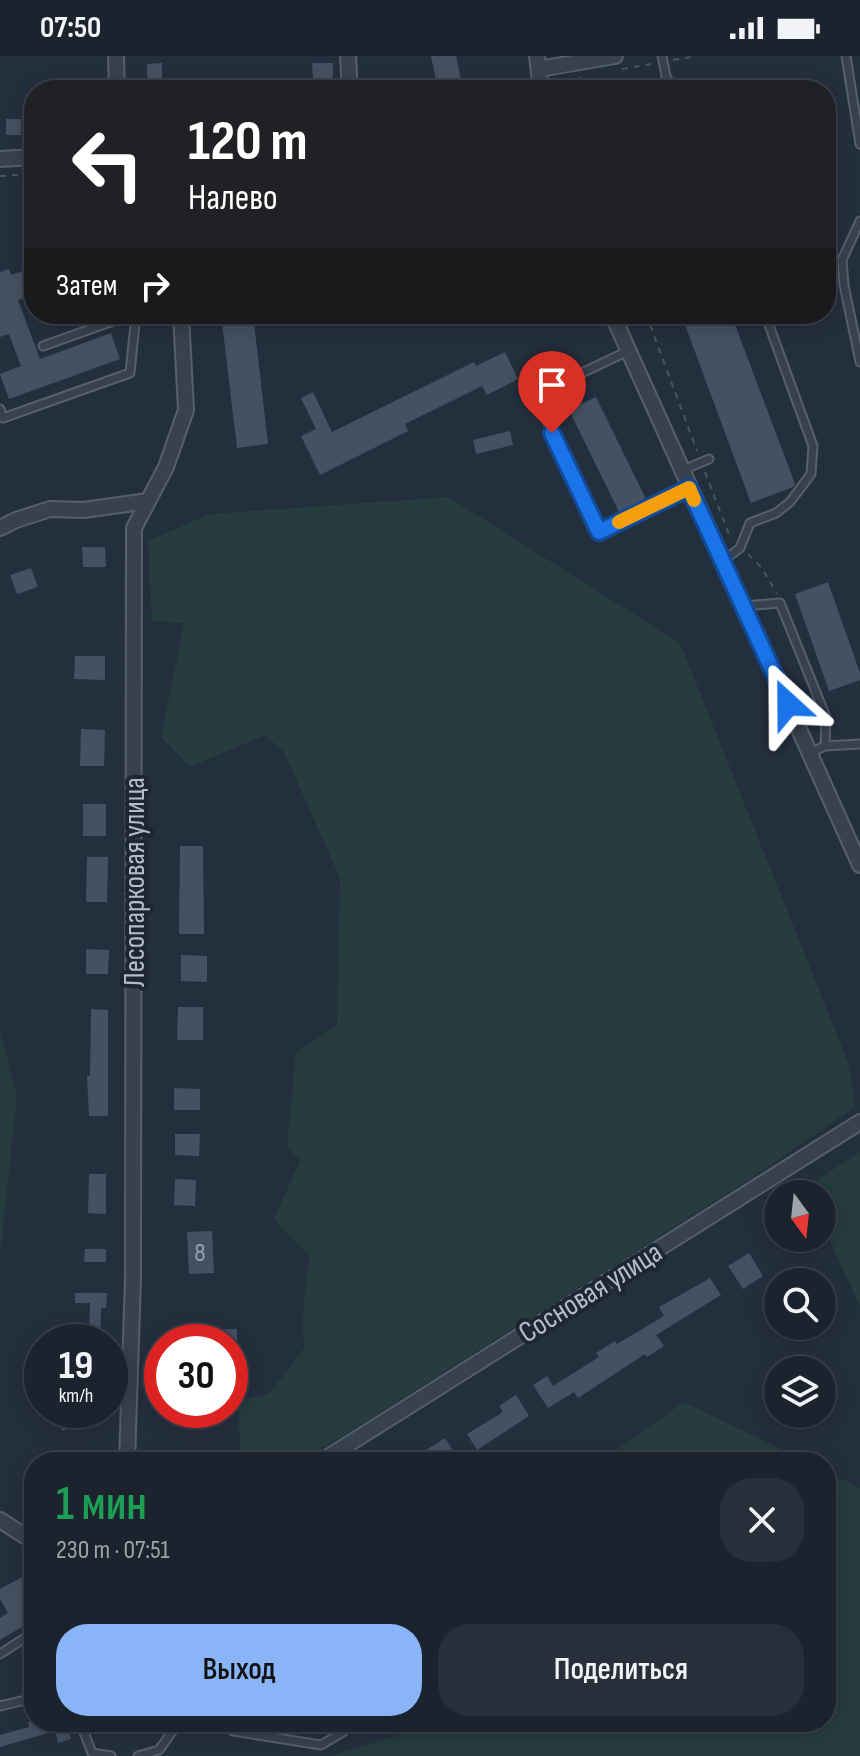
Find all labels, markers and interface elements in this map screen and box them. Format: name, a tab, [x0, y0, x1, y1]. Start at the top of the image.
text: 07:50	[40, 10, 101, 46]
text: 120 m	[188, 109, 308, 176]
icon: left	[56, 112, 160, 216]
text: Налево	[188, 177, 278, 220]
icon: right	[133, 264, 177, 308]
text: Затем	[56, 268, 117, 304]
pin	[518, 351, 586, 433]
icon: arrive	[530, 363, 574, 407]
position arrow	[746, 662, 830, 746]
street label: Лесопарковая улица	[117, 777, 153, 987]
north arrow	[764, 1180, 836, 1252]
map controls	[764, 1180, 836, 1428]
street label: Сосновая улица	[512, 1235, 669, 1351]
house number: 8	[194, 1238, 206, 1269]
button: search	[764, 1268, 836, 1340]
speed limit sign: 30	[144, 1324, 248, 1428]
text: 19	[59, 1342, 93, 1390]
button: layers	[764, 1356, 836, 1428]
text: km/h	[59, 1384, 93, 1408]
text: 1 мин	[56, 1476, 147, 1533]
button: close	[720, 1478, 804, 1562]
text: 230 m · 07:51	[56, 1535, 170, 1566]
button: Выход	[56, 1624, 422, 1716]
button: Поделиться	[438, 1624, 804, 1716]

